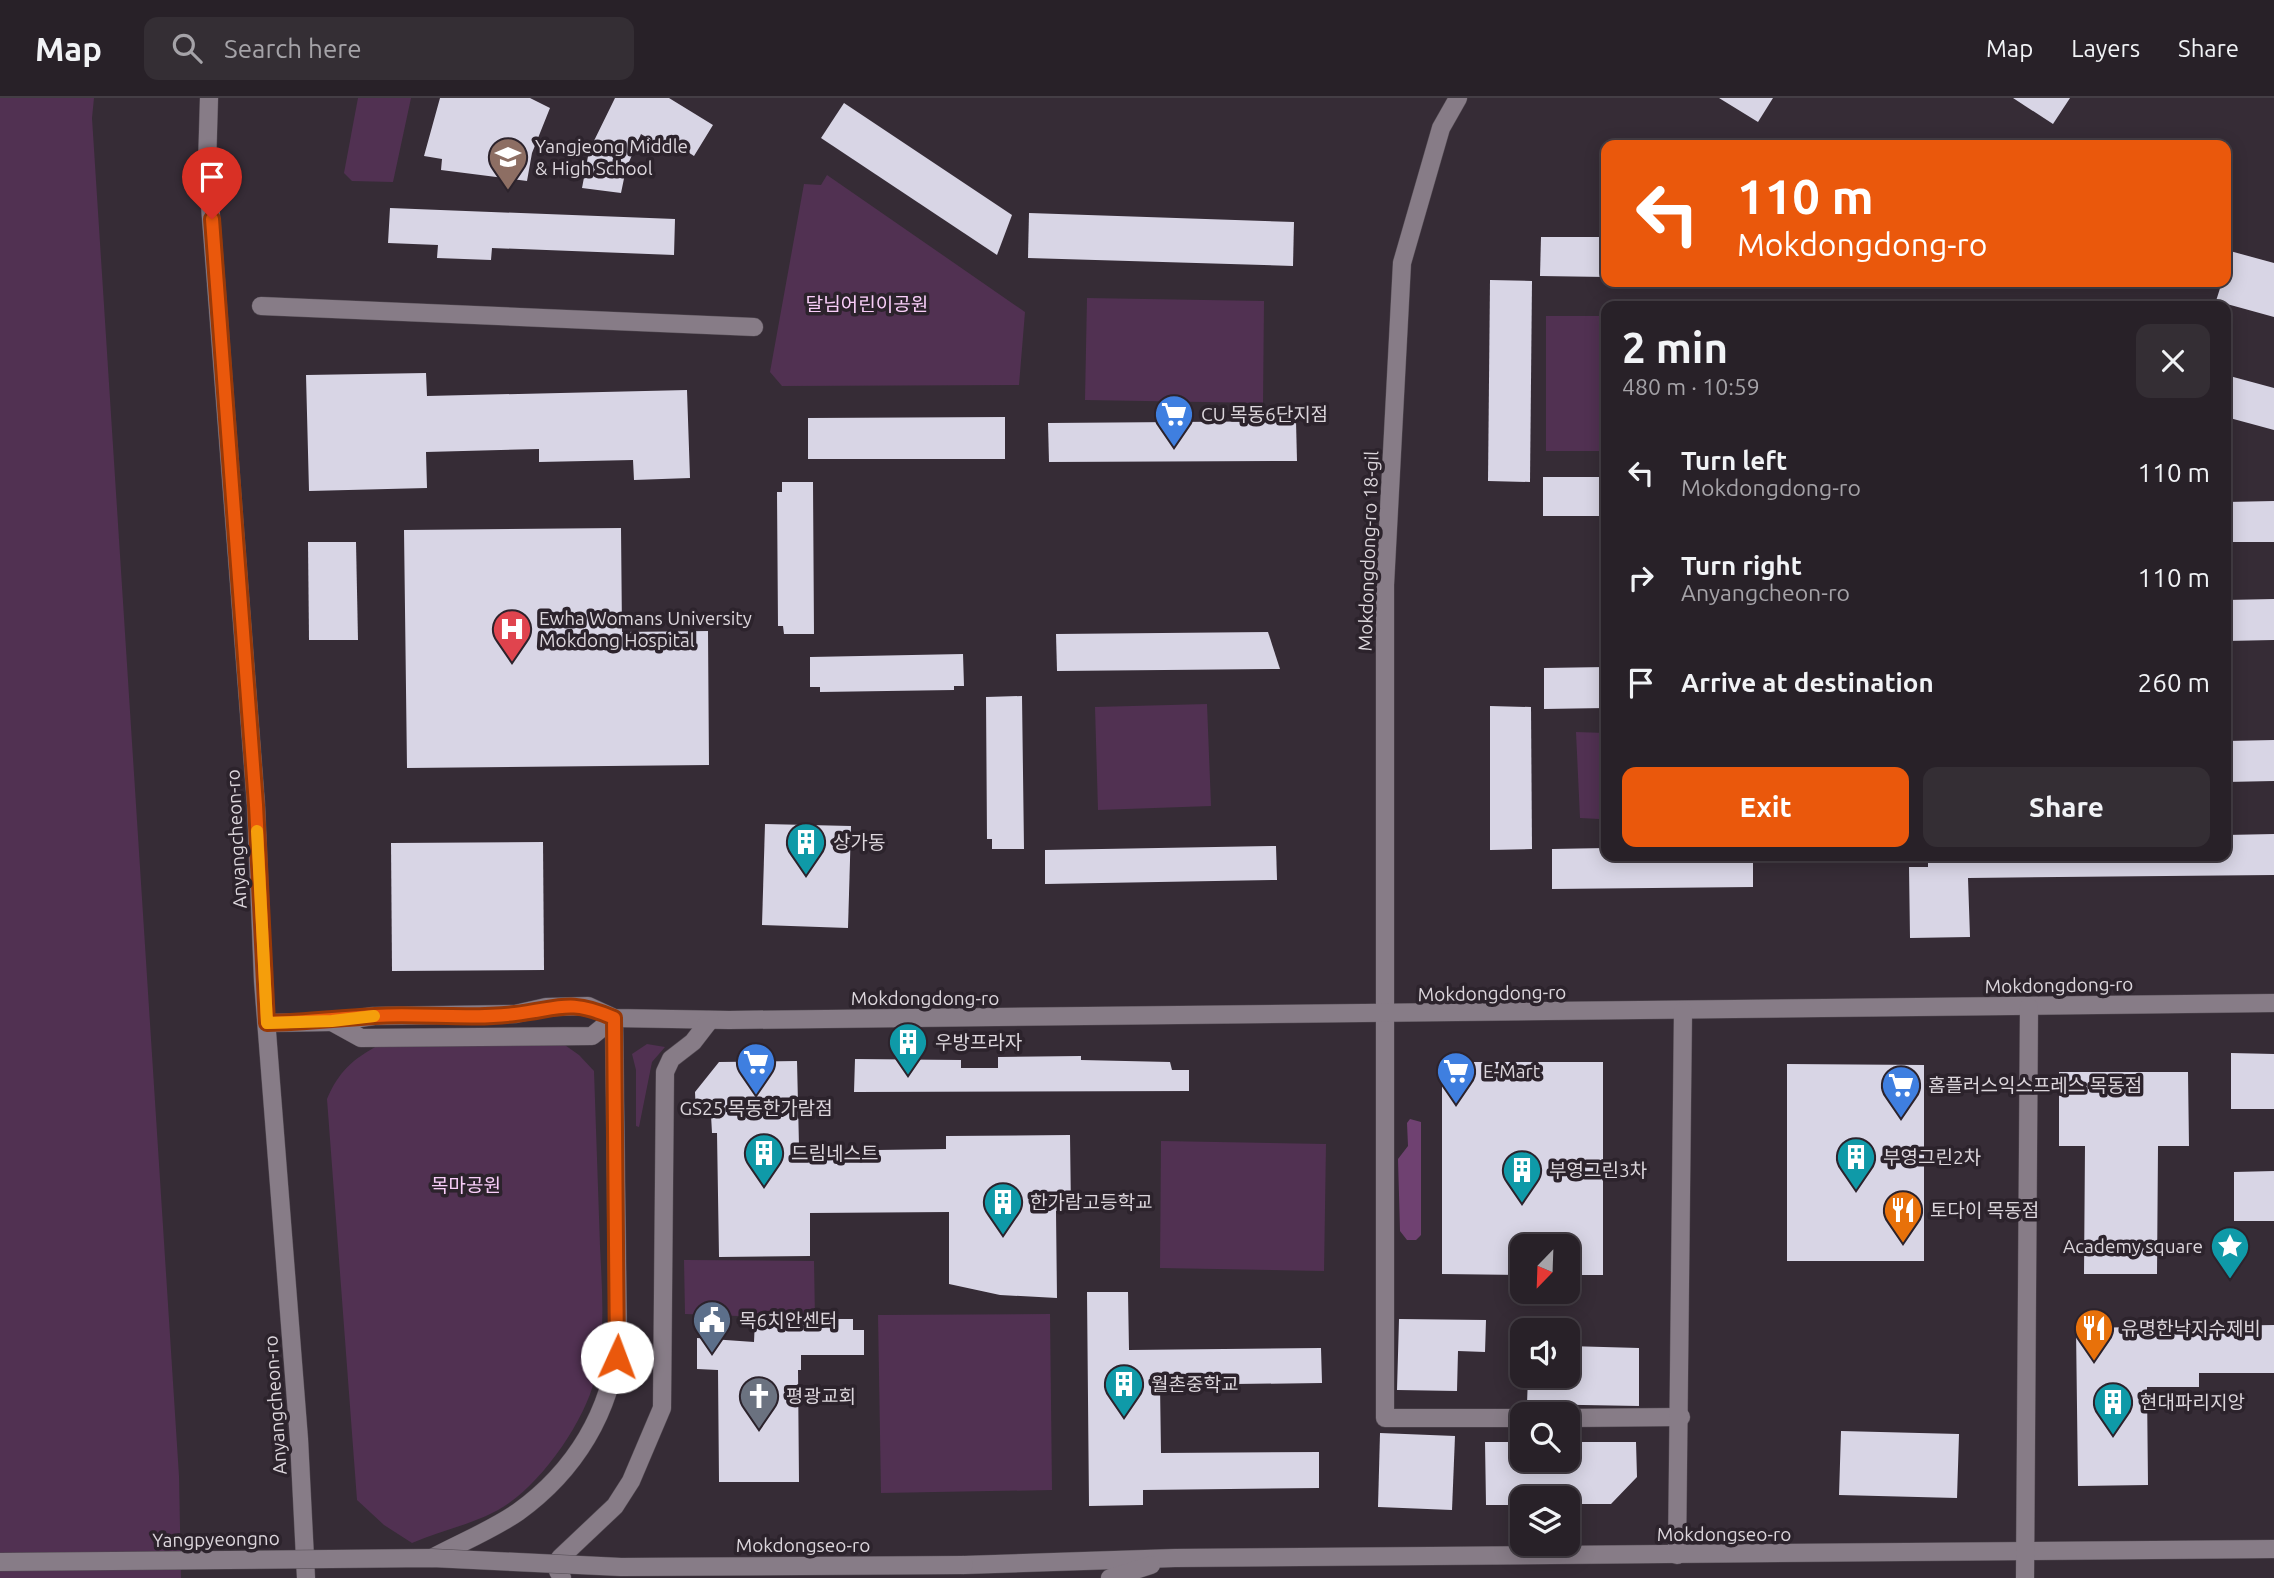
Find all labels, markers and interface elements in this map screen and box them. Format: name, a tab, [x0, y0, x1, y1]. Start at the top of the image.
search box	[144, 17, 634, 80]
icon: search	[168, 29, 206, 67]
text: Map	[35, 30, 102, 67]
text: Search here	[224, 34, 362, 63]
text: Map	[1986, 35, 2033, 62]
text: Layers	[2071, 35, 2140, 62]
text: Share	[2178, 35, 2239, 62]
place label: Yangjeong Middle & High School	[535, 135, 688, 179]
school or university icon: Yangjeong Middle & High School	[487, 136, 529, 191]
pin	[182, 147, 242, 219]
icon: arrive	[193, 158, 231, 196]
icon: left	[1622, 168, 1713, 259]
text: 110 m	[1737, 168, 1874, 223]
text: Mokdongdong-ro	[1737, 226, 1987, 262]
park label: 달님어린이공원	[806, 293, 928, 315]
text: 2 min	[1622, 324, 1728, 371]
button: close	[2136, 324, 2210, 398]
text: 480 m · 10:59	[1622, 374, 1760, 399]
supermarket icon: CU 목동6단지점	[1153, 393, 1195, 448]
place label: CU 목동6단지점	[1201, 403, 1328, 425]
text: Turn left	[1681, 446, 1787, 475]
street label: Mokdongdong-ro 18-gil	[1354, 450, 1382, 652]
icon: left	[1622, 454, 1660, 492]
text: 110 m	[2138, 458, 2210, 487]
text: Mokdongdong-ro	[1681, 475, 1861, 500]
text: Turn right	[1681, 551, 1802, 580]
icon: right	[1622, 559, 1660, 597]
text: 110 m	[2138, 563, 2210, 592]
text: Anyangcheon-ro	[1681, 580, 1850, 605]
place label: Ewha Womans University Mokdong Hospital	[539, 607, 752, 651]
hospital icon: Ewha Womans University Mokdong Hospital	[491, 608, 533, 663]
icon: arrive	[1622, 664, 1660, 702]
text: Arrive at destination	[1681, 668, 1934, 697]
text: 260 m	[2138, 668, 2210, 697]
button: Exit	[1622, 767, 1909, 847]
button: Share	[1923, 767, 2210, 847]
street label: Anyangcheon-ro	[221, 769, 251, 909]
building icon: 상가동	[785, 821, 827, 876]
place label: 상가동	[833, 831, 885, 853]
street label: Mokdongdong-ro	[1984, 973, 2134, 997]
street label: Mokdongdong-ro	[1417, 981, 1567, 1005]
street label: Mokdongdong-ro	[851, 987, 999, 1009]
building icon: 우방프라자	[887, 1021, 929, 1076]
place label: 우방프라자	[935, 1031, 1022, 1053]
supermarket icon: GS25 목동한가람점	[735, 1041, 777, 1096]
supermarket icon: E-Mart	[1435, 1050, 1477, 1105]
place label: E-Mart	[1483, 1060, 1541, 1082]
supermarket icon: 홈플러스익스프레스 목동점	[1880, 1064, 1922, 1119]
place label: 홈플러스익스프레스 목동점	[1928, 1074, 2142, 1096]
place label: GS25 목동한가람점	[679, 1097, 833, 1119]
building icon: 드림네스트	[743, 1132, 785, 1187]
building icon: 부영그린2차	[1835, 1136, 1877, 1191]
place label: 드림네스트	[791, 1142, 878, 1164]
place label: 부영그린2차	[1883, 1146, 1981, 1168]
building icon: 부영그린3차	[1501, 1149, 1543, 1204]
place label: 부영그린3차	[1549, 1159, 1647, 1181]
park label: 목마공원	[431, 1174, 501, 1196]
building icon: 한가람고등학교	[982, 1181, 1024, 1236]
restaurant icon: 토다이 목동점	[1882, 1189, 1924, 1244]
place label: 한가람고등학교	[1030, 1191, 1152, 1213]
place label: 토다이 목동점	[1930, 1199, 2039, 1221]
place icon: Academy square	[2209, 1225, 2251, 1280]
north arrow	[1510, 1234, 1580, 1304]
map controls	[1510, 1234, 1580, 1556]
place label: Academy square	[2063, 1235, 2203, 1257]
public building icon: 목6치안센터	[691, 1299, 733, 1354]
restaurant icon: 유명한낙지수제비	[2073, 1307, 2115, 1362]
place label: 목6치안센터	[739, 1309, 837, 1331]
place label: 유명한낙지수제비	[2121, 1317, 2261, 1339]
button: sound	[1510, 1318, 1580, 1388]
position arrow	[580, 1320, 654, 1394]
street label: Anyangcheon-ro	[259, 1335, 291, 1475]
building icon: 월촌중학교	[1103, 1363, 1145, 1418]
place label: 월촌중학교	[1151, 1373, 1238, 1395]
church icon: 평광교회	[738, 1375, 780, 1430]
building icon: 현대파리지앙	[2092, 1381, 2134, 1436]
place label: 평광교회	[786, 1385, 856, 1407]
place label: 현대파리지앙	[2140, 1391, 2245, 1413]
button: search	[1510, 1402, 1580, 1472]
button: layers	[1510, 1486, 1580, 1556]
street label: Mokdongseo-ro	[1657, 1523, 1791, 1545]
street label: Yangpyeongno	[152, 1527, 280, 1551]
street label: Mokdongseo-ro	[736, 1534, 870, 1556]

